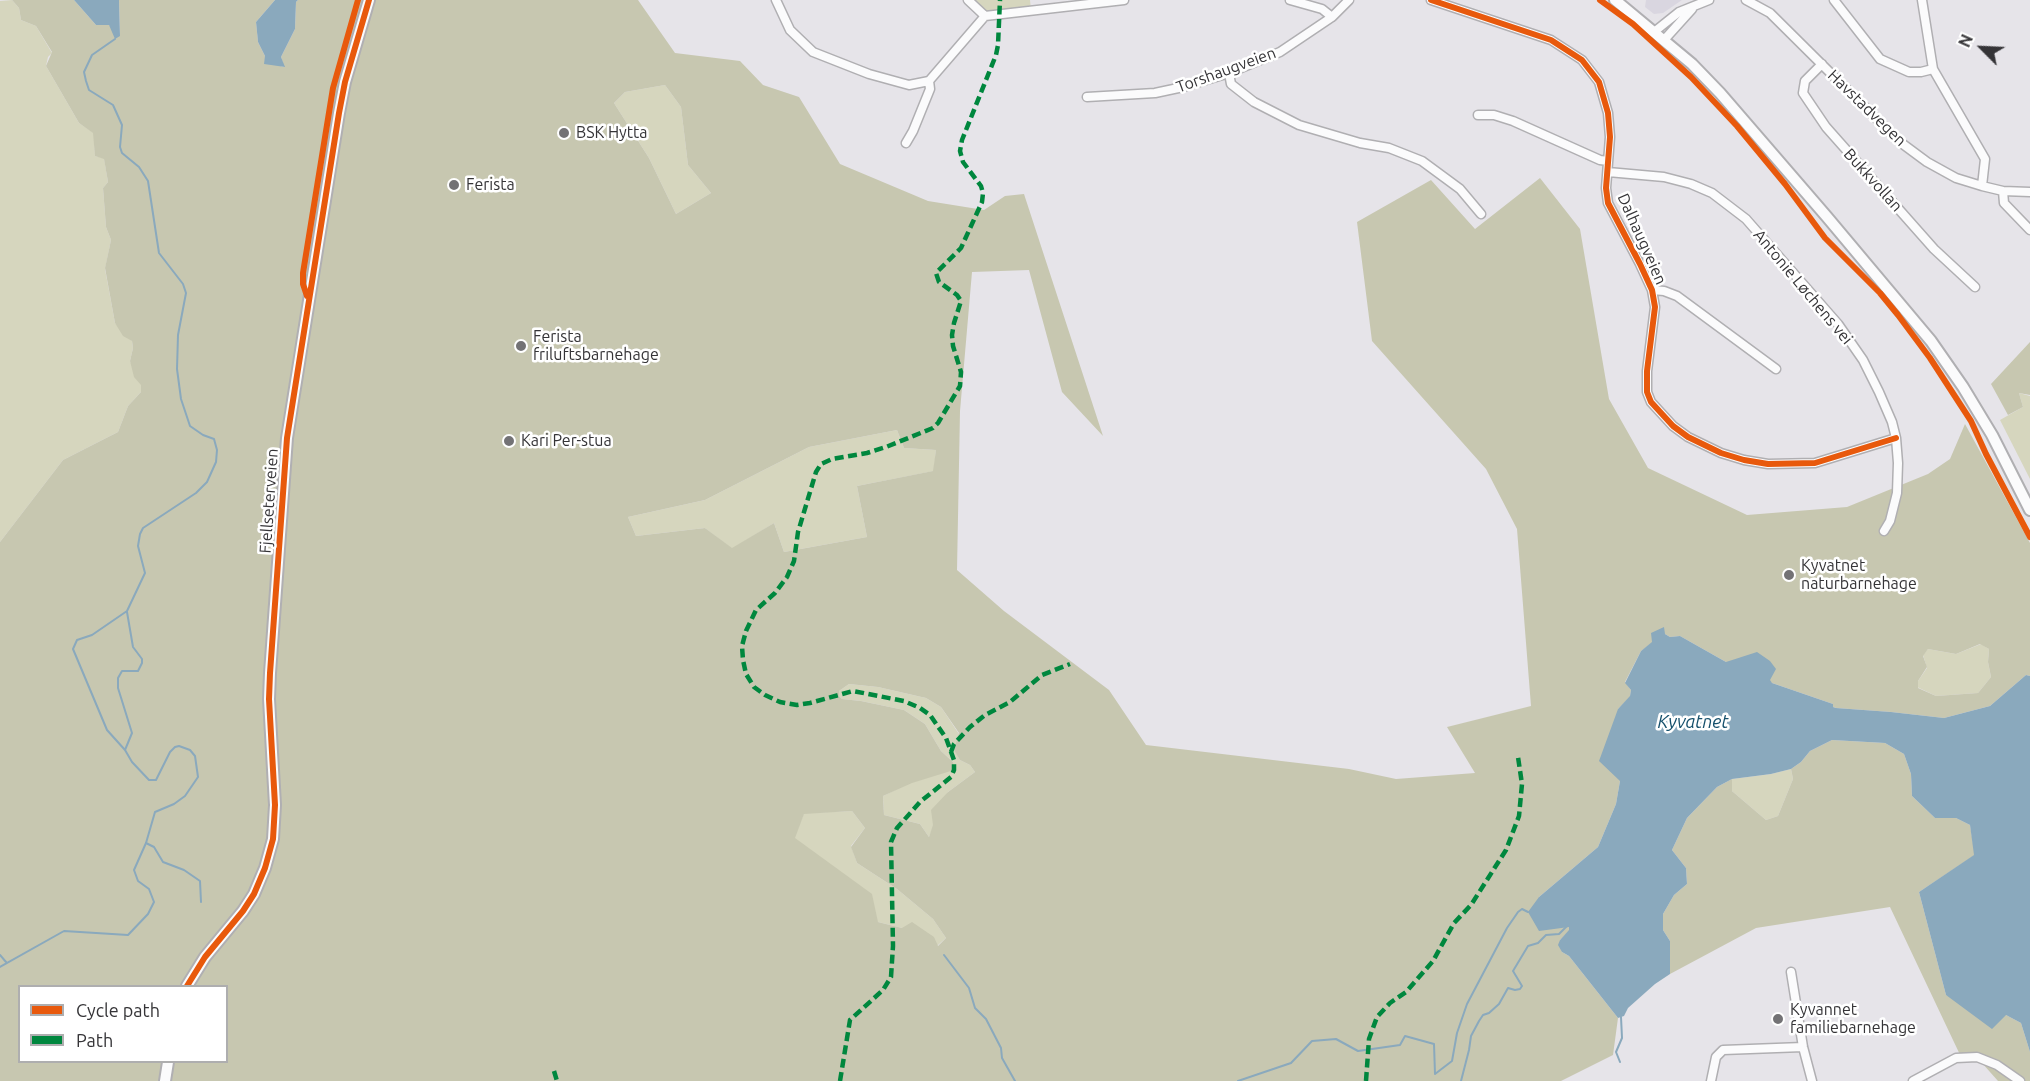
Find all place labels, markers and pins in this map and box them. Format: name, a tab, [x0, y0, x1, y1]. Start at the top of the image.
place label: BSK Hytta	[576, 123, 648, 143]
marker: BSK Hytta	[557, 126, 571, 140]
place label: Ferista	[466, 175, 515, 195]
marker: Ferista	[447, 178, 461, 192]
place label: Ferista friluftsbarnehage	[533, 327, 659, 365]
marker: Ferista friluftsbarnehage	[514, 339, 528, 353]
place label: Kari Per-stua	[521, 431, 612, 451]
marker: Kari Per-stua	[502, 434, 516, 448]
place label: Kyvatnet naturbarnehage	[1801, 556, 1917, 594]
marker: Kyvatnet naturbarnehage	[1782, 568, 1796, 582]
place label: Kyvannet familiebarnehage	[1790, 1000, 1916, 1038]
marker: Kyvannet familiebarnehage	[1771, 1012, 1785, 1026]

